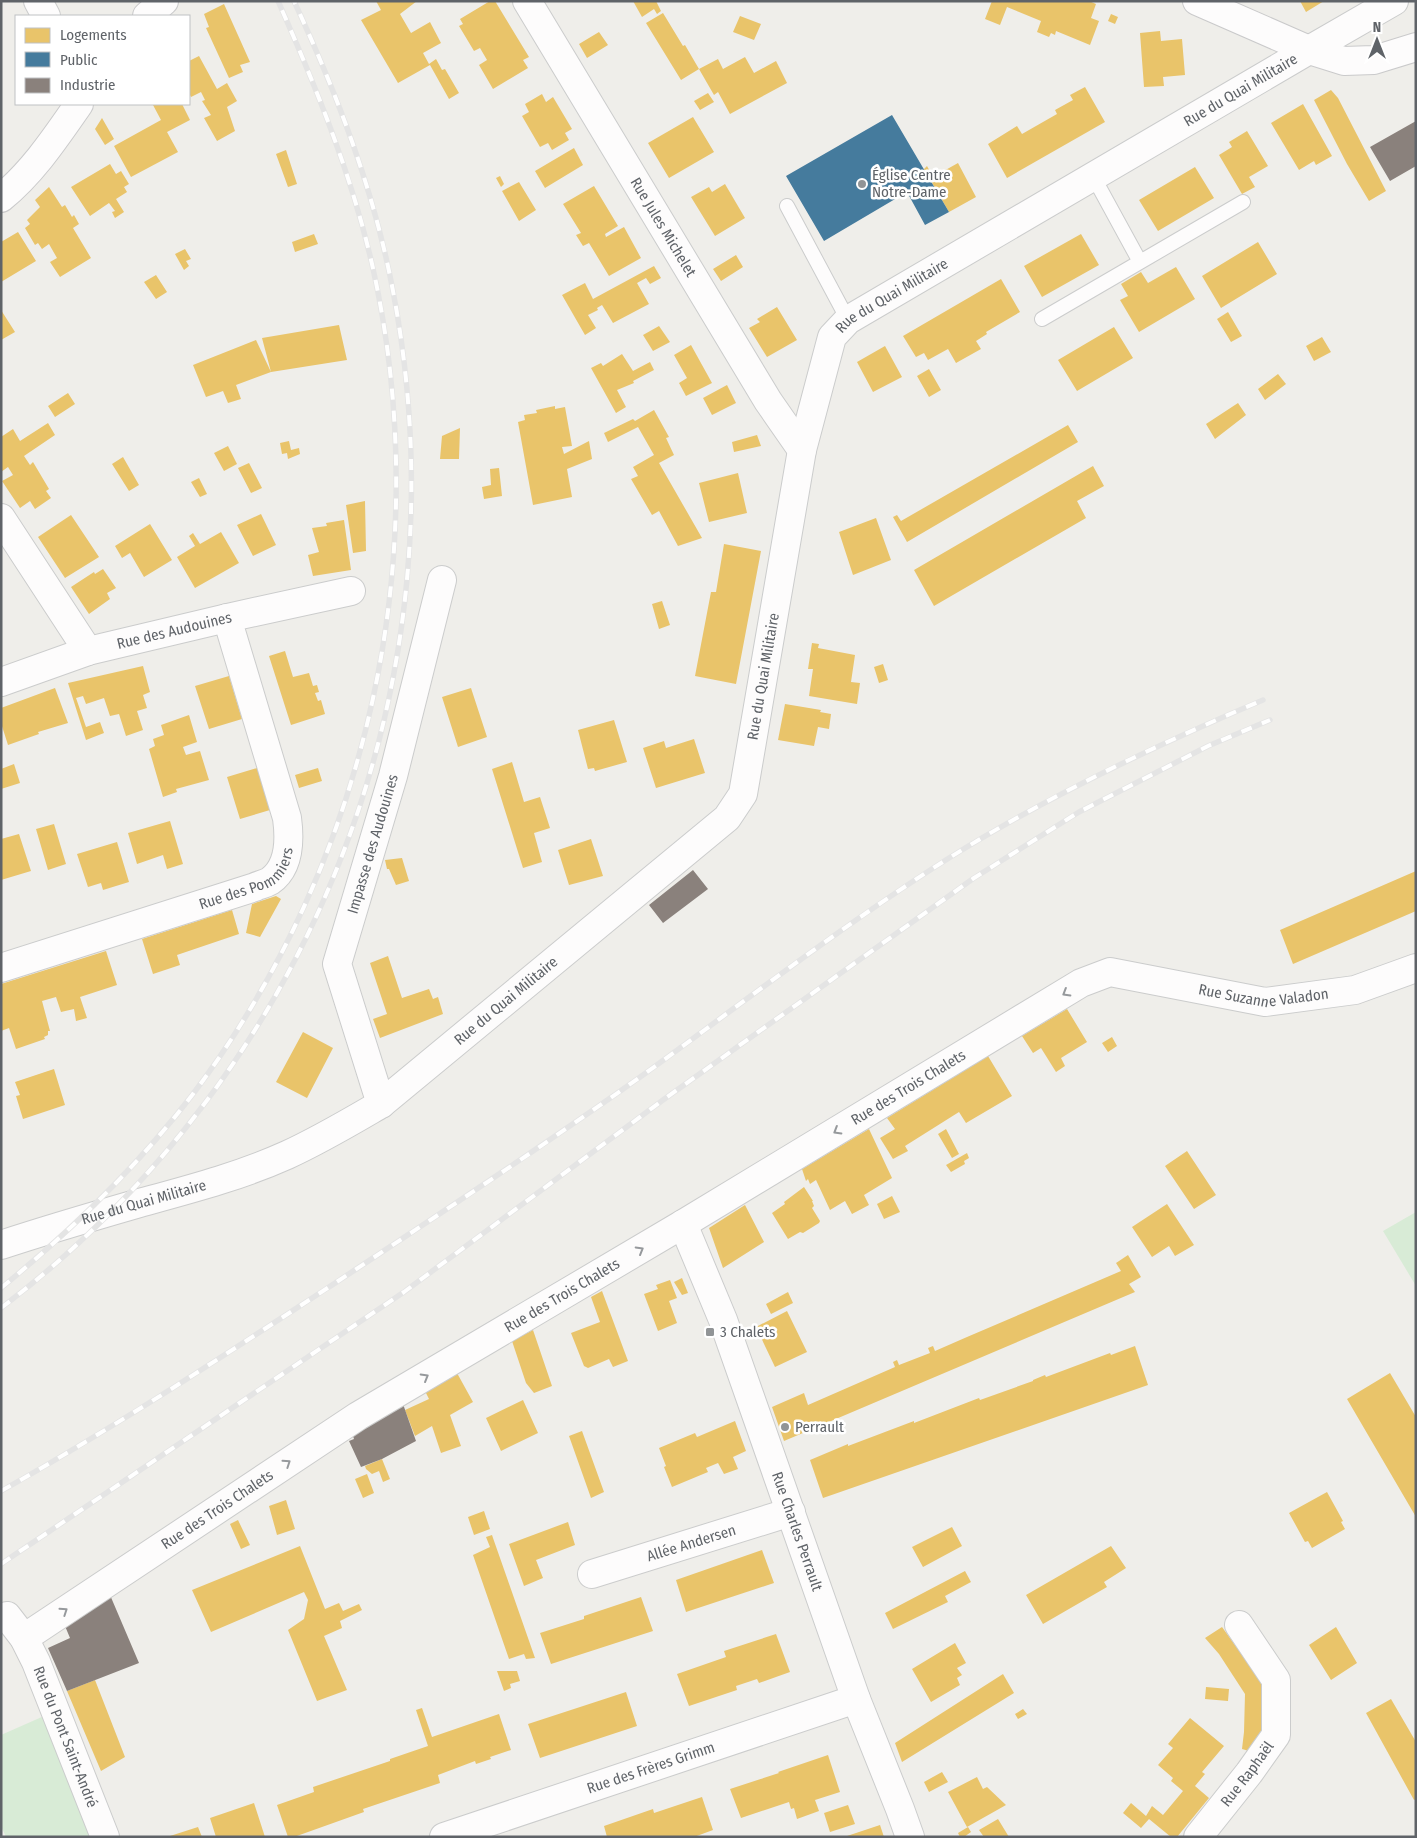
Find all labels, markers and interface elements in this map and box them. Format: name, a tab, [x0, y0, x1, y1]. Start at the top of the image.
legend	[15, 15, 190, 105]
north arrow	[1352, 15, 1402, 65]
text: N	[1373, 19, 1381, 36]
text: Logements	[60, 26, 127, 44]
street label: Rue du Quai Militaire	[1180, 50, 1301, 130]
text: Public	[60, 51, 98, 69]
text: Industrie	[60, 76, 115, 94]
place label: Église Centre Notre-Dame	[872, 166, 951, 201]
street label: Rue Jules Michelet	[626, 174, 700, 280]
marker: Église Centre Notre-Dame	[856, 178, 868, 190]
street label: Rue du Quai Militaire	[832, 254, 951, 337]
street label: Rue des Audouines	[115, 608, 233, 653]
street label: Rue du Quai Militaire	[743, 611, 783, 741]
street label: Impasse des Audouines	[343, 772, 402, 916]
street label: Rue des Pommiers	[197, 846, 297, 913]
street label: Rue du Quai Militaire	[450, 953, 561, 1049]
street label: Rue Suzanne Valadon	[1197, 980, 1330, 1012]
one-way arrow	[1063, 986, 1072, 996]
street label: Rue des Trois Chalets	[848, 1046, 969, 1129]
one-way arrow	[834, 1125, 843, 1135]
street label: Rue du Quai Militaire	[79, 1176, 208, 1228]
one-way arrow	[635, 1246, 644, 1256]
street label: Rue des Trois Chalets	[501, 1255, 623, 1336]
place label: 3 Chalets	[720, 1323, 775, 1341]
marker: 3 Chalets	[704, 1326, 716, 1338]
one-way arrow	[419, 1373, 428, 1383]
place label: Perrault	[795, 1418, 844, 1436]
marker: Perrault	[779, 1421, 791, 1433]
one-way arrow	[281, 1460, 291, 1469]
street label: Rue des Trois Chalets	[158, 1466, 277, 1553]
street label: Rue Charles Perrault	[768, 1469, 826, 1594]
street label: Allée Andersen	[645, 1521, 738, 1565]
one-way arrow	[59, 1608, 68, 1617]
street label: Rue du Pont Saint-André	[30, 1664, 101, 1810]
street label: Rue des Frères Grimm	[585, 1738, 717, 1798]
street label: Rue Raphaël	[1217, 1738, 1278, 1810]

